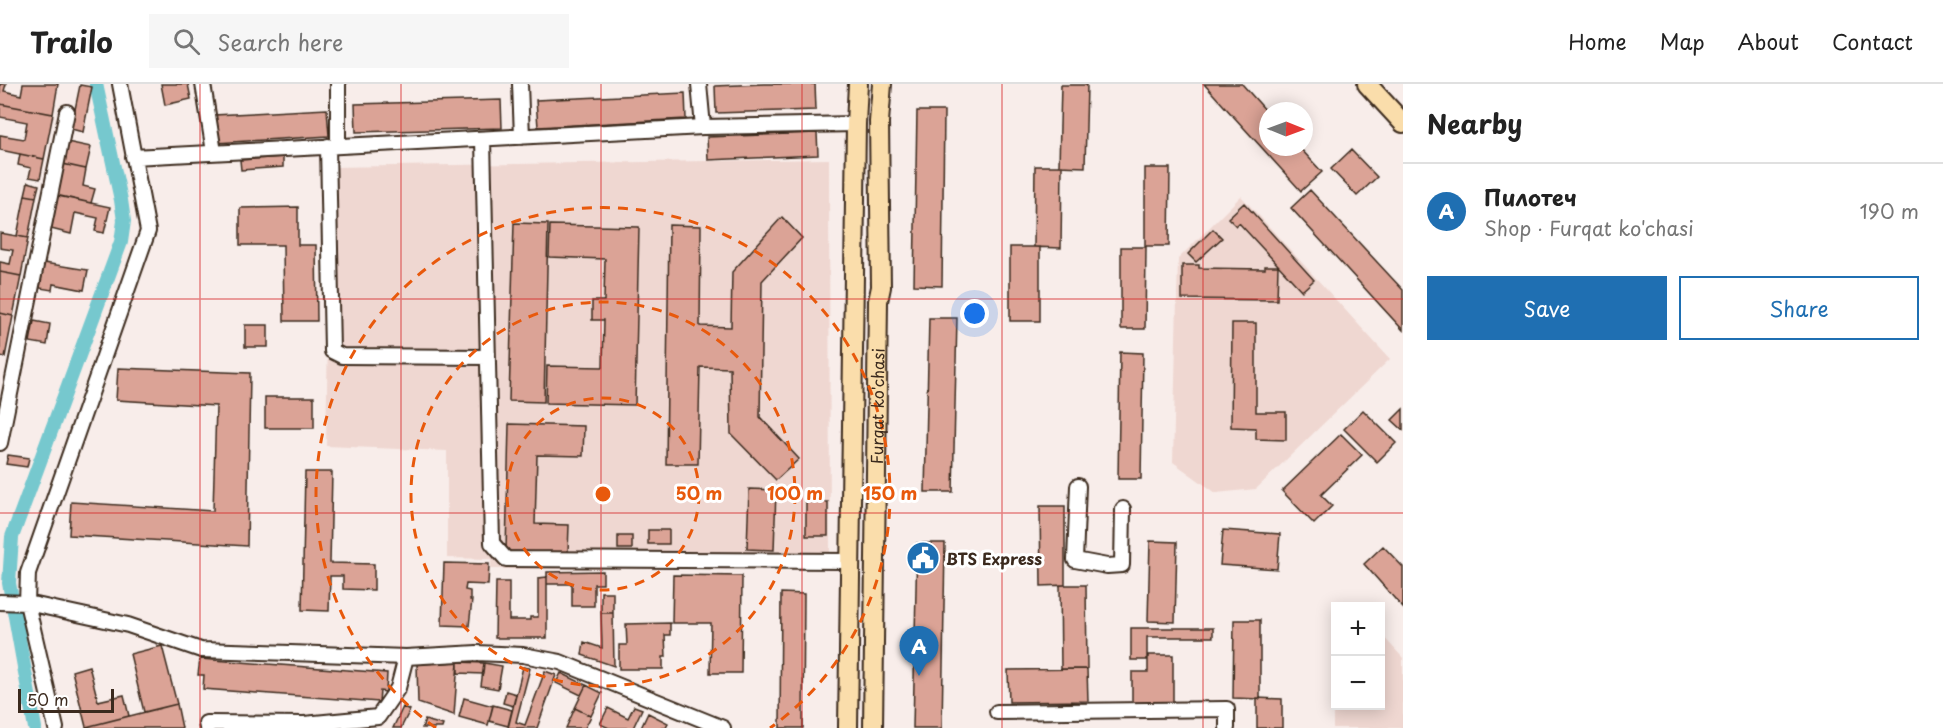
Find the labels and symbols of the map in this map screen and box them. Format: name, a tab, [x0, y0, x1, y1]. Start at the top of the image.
north arrow	[1259, 102, 1313, 156]
your location	[960, 299, 989, 328]
street label: Furqat ko'chasi	[864, 348, 889, 464]
text: 50 m	[676, 479, 722, 506]
text: 100 m	[767, 479, 823, 506]
text: 150 m	[863, 479, 917, 506]
centre of rings	[593, 484, 613, 504]
public building icon: BTS Express	[905, 540, 941, 576]
place label: BTS Express	[946, 546, 1042, 570]
pin: A	[900, 626, 938, 676]
scale bar	[18, 686, 114, 714]

